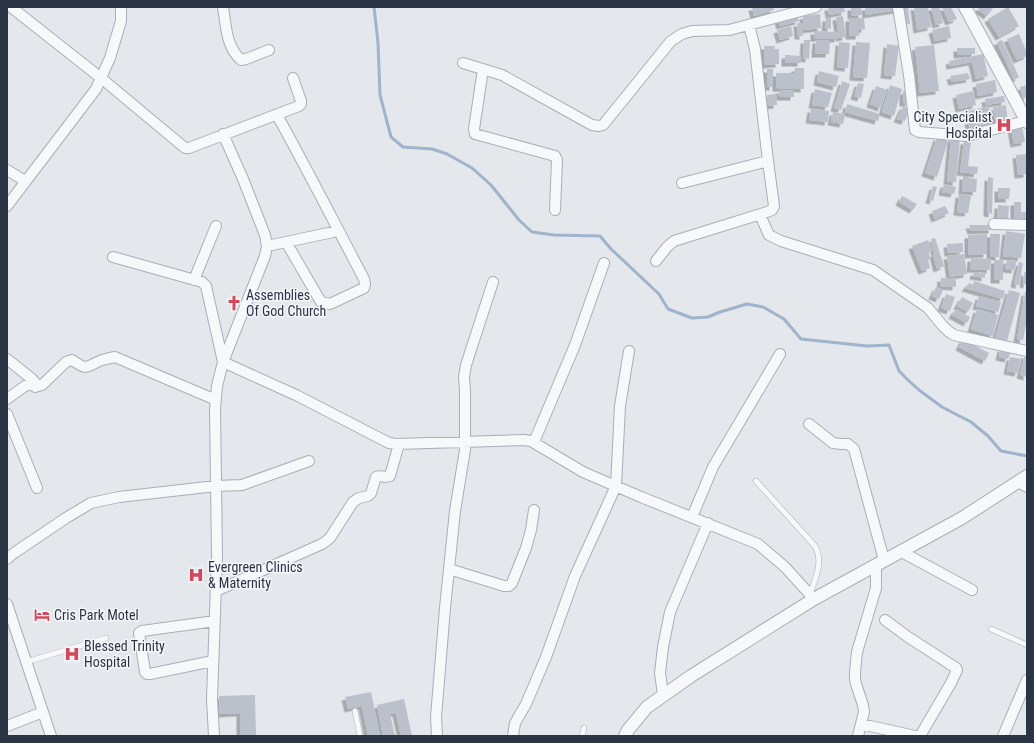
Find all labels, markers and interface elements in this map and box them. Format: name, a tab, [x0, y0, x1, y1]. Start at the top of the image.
place label: City Specialist Hospital	[914, 109, 992, 141]
hospital icon: City Specialist Hospital	[995, 116, 1013, 134]
place label: Assemblies Of God Church	[246, 287, 326, 319]
church icon: Assemblies Of God Church	[225, 294, 243, 312]
place label: Evergreen Clinics & Maternity	[208, 559, 303, 591]
hospital icon: Evergreen Clinics & Maternity	[187, 566, 205, 584]
hotel icon: Cris Park Motel	[33, 606, 51, 624]
place label: Cris Park Motel	[54, 607, 139, 623]
place label: Blessed Trinity Hospital	[84, 638, 165, 670]
hospital icon: Blessed Trinity Hospital	[63, 645, 81, 663]

